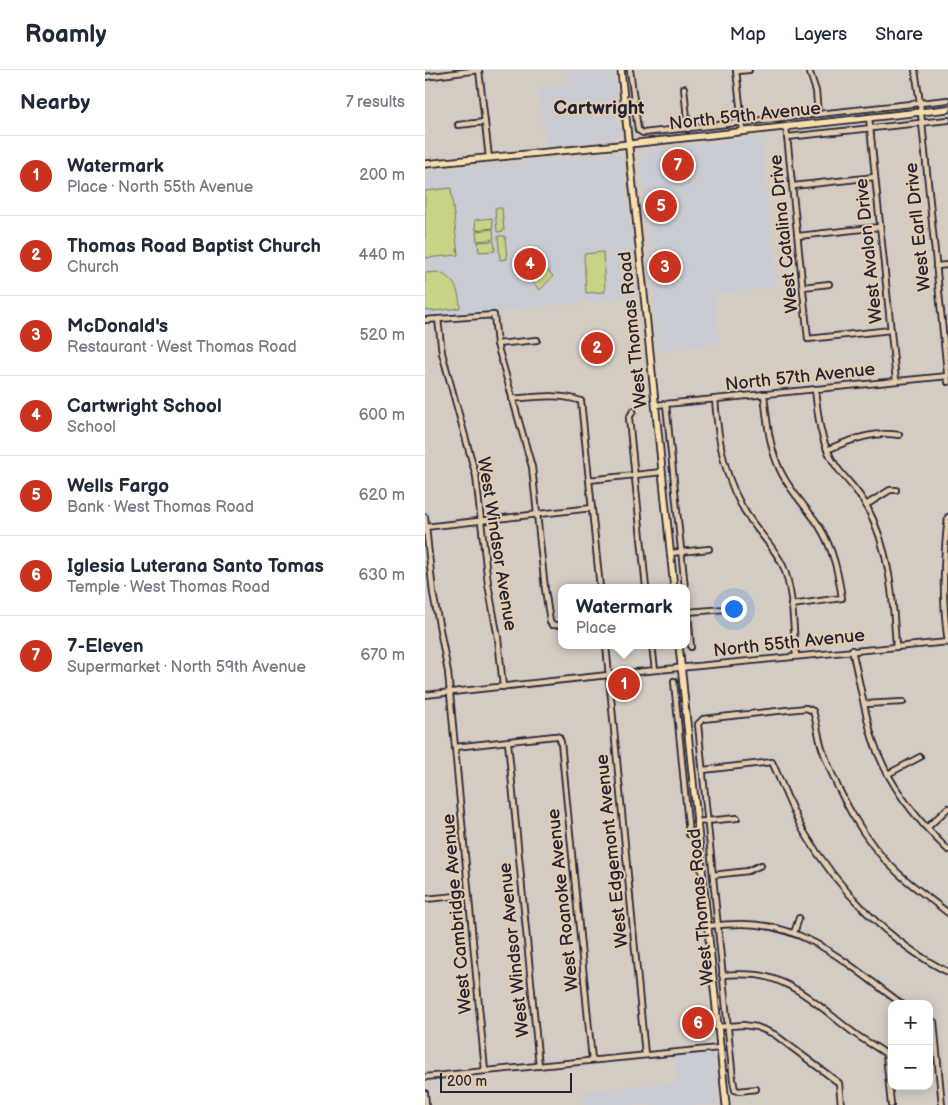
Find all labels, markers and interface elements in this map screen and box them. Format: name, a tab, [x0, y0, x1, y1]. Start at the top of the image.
text: Roamly	[25, 20, 106, 49]
text: Map	[730, 24, 766, 45]
text: Layers	[794, 24, 847, 45]
text: Share	[875, 24, 923, 45]
text: Nearby	[20, 90, 90, 115]
text: 7 results	[346, 93, 405, 112]
district label: Cartwright	[554, 97, 645, 120]
street label: North 59th Avenue	[668, 98, 822, 134]
pin: 7	[662, 146, 694, 184]
street label: West Catalina Drive	[765, 153, 803, 314]
text: Watermark	[67, 155, 164, 178]
street label: West Earll Drive	[901, 161, 935, 292]
text: 1	[33, 166, 39, 185]
text: 200 m	[359, 166, 405, 185]
street label: West Avalon Drive	[851, 177, 887, 325]
text: Place · North 55th Avenue	[67, 178, 253, 197]
pin: 5	[645, 187, 677, 225]
text: Thomas Road Baptist Church	[67, 235, 321, 258]
pin: 4	[514, 245, 546, 283]
text: 2	[31, 246, 41, 265]
text: 440 m	[359, 246, 405, 265]
pin: 3	[649, 248, 681, 286]
street label: West Thomas Road	[614, 250, 652, 410]
text: Church	[67, 258, 119, 277]
text: McDonald's	[67, 315, 168, 338]
text: 3	[31, 326, 41, 345]
text: 520 m	[359, 326, 405, 345]
pin: 2	[581, 329, 613, 367]
text: Restaurant · West Thomas Road	[67, 338, 297, 357]
street label: North 57th Avenue	[724, 359, 876, 395]
text: Cartwright School	[67, 395, 222, 418]
text: 4	[31, 406, 41, 425]
text: 600 m	[359, 406, 405, 425]
text: School	[67, 418, 116, 437]
street label: West Windsor Avenue	[473, 456, 521, 633]
text: Wells Fargo	[67, 475, 169, 498]
text: 5	[31, 486, 41, 505]
text: 620 m	[359, 486, 405, 505]
text: Bank · West Thomas Road	[67, 498, 254, 517]
text: Iglesia Luterana Santo Tomas	[67, 555, 324, 578]
text: 6	[31, 566, 41, 585]
text: 630 m	[358, 566, 405, 585]
text: Temple · West Thomas Road	[67, 578, 270, 597]
popup	[558, 584, 690, 649]
text: Watermark	[576, 596, 672, 619]
your location	[721, 596, 747, 622]
text: Place	[576, 619, 616, 638]
street label: North 55th Avenue	[712, 625, 866, 661]
text: 7-Eleven	[67, 635, 144, 658]
text: 7	[32, 646, 40, 665]
text: 670 m	[360, 646, 405, 665]
text: Supermarket · North 59th Avenue	[67, 658, 306, 677]
pin: 1	[608, 665, 640, 703]
street label: West Edgemont Avenue	[591, 753, 633, 949]
street label: West Roanoke Avenue	[543, 807, 583, 992]
street label: West Cambridge Avenue	[438, 813, 476, 1015]
street label: West Thomas Road	[684, 828, 718, 986]
street label: West Windsor Avenue	[494, 861, 534, 1039]
map controls	[888, 1000, 933, 1090]
button: +	[888, 1000, 933, 1045]
pin: 6	[682, 1004, 714, 1042]
button: −	[888, 1045, 933, 1090]
scale bar	[440, 1070, 573, 1093]
text: 200 m	[447, 1073, 487, 1090]

